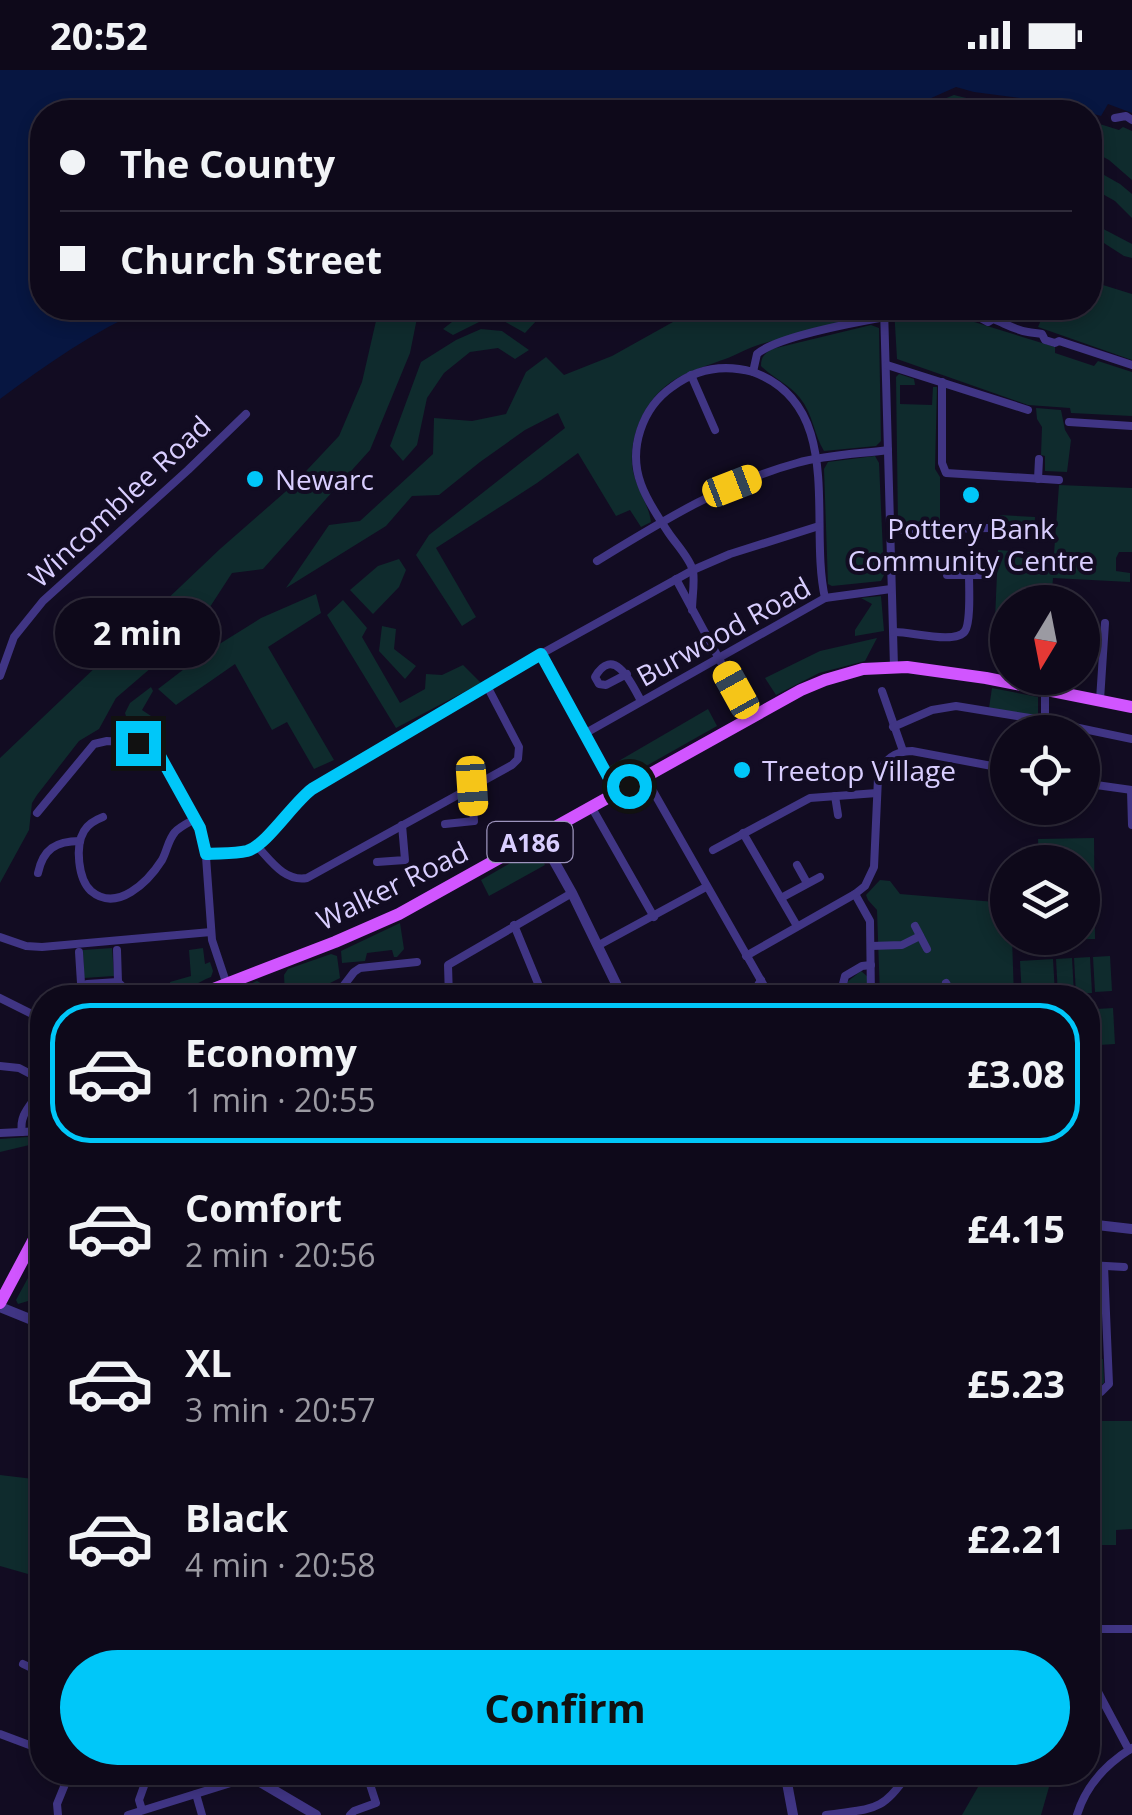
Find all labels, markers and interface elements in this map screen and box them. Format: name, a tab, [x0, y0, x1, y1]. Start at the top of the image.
text: 20:52	[50, 9, 148, 61]
text: The County	[120, 137, 335, 189]
text: Church Street	[120, 233, 382, 285]
street label: Wincomblee Road	[20, 407, 218, 595]
place label: Newarc	[275, 460, 374, 498]
car	[699, 461, 765, 511]
marker: Newarc	[244, 468, 266, 490]
marker: Pottery Bank Community Centre	[960, 484, 982, 506]
place label: Pottery Bank Community Centre	[848, 509, 1094, 579]
street label: Burwood Road	[629, 568, 817, 694]
north arrow	[990, 585, 1100, 695]
map controls	[990, 585, 1100, 955]
callout: 2 min	[56, 598, 220, 668]
text: 2 min	[93, 611, 182, 654]
car	[708, 656, 764, 724]
button: locate	[990, 715, 1100, 825]
route end	[116, 721, 161, 766]
place label: Treetop Village	[762, 751, 956, 789]
car	[455, 755, 489, 817]
marker: Treetop Village	[731, 759, 753, 781]
route start	[607, 764, 652, 809]
road number: A186	[488, 822, 572, 862]
street label: Walker Road	[310, 832, 474, 938]
button: layers	[990, 845, 1100, 955]
text: Economy	[185, 1026, 357, 1078]
icon: car	[65, 1028, 155, 1118]
text: £3.08	[967, 1047, 1065, 1099]
text: 1 min · 20:55	[185, 1078, 376, 1121]
text: Comfort	[185, 1181, 342, 1233]
icon: car	[65, 1183, 155, 1273]
text: £4.15	[967, 1202, 1065, 1254]
text: 2 min · 20:56	[185, 1233, 376, 1276]
text: XL	[185, 1336, 232, 1388]
icon: car	[65, 1338, 155, 1428]
text: £5.23	[967, 1357, 1065, 1409]
text: 3 min · 20:57	[185, 1388, 376, 1431]
text: Black	[185, 1491, 288, 1543]
icon: car	[65, 1493, 155, 1583]
text: £2.21	[967, 1512, 1065, 1564]
text: 4 min · 20:58	[185, 1543, 376, 1586]
button: Confirm	[60, 1650, 1070, 1765]

